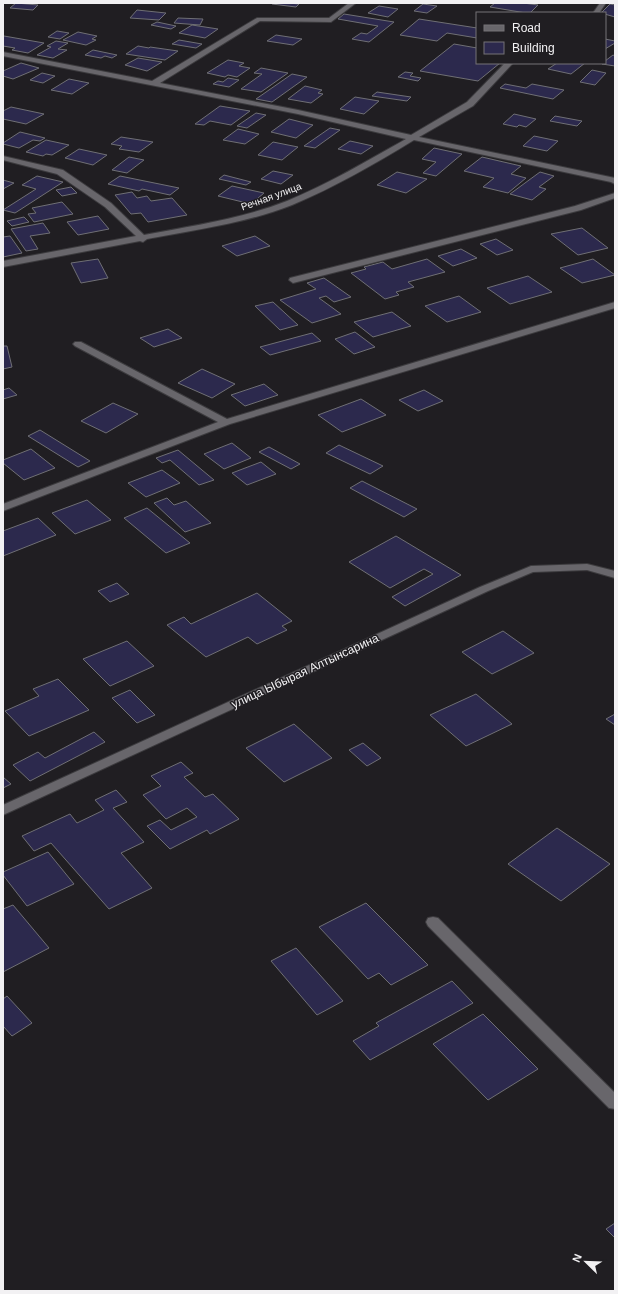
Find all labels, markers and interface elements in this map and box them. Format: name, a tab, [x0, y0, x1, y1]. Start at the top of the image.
legend	[476, 12, 606, 64]
text: Road	[512, 21, 541, 35]
text: Building	[512, 41, 555, 55]
street label: Речная улица	[239, 180, 303, 212]
street label: улица Ыбырая Алтынсарина	[229, 631, 381, 711]
north arrow	[566, 1242, 606, 1282]
text: N	[570, 1252, 584, 1264]

